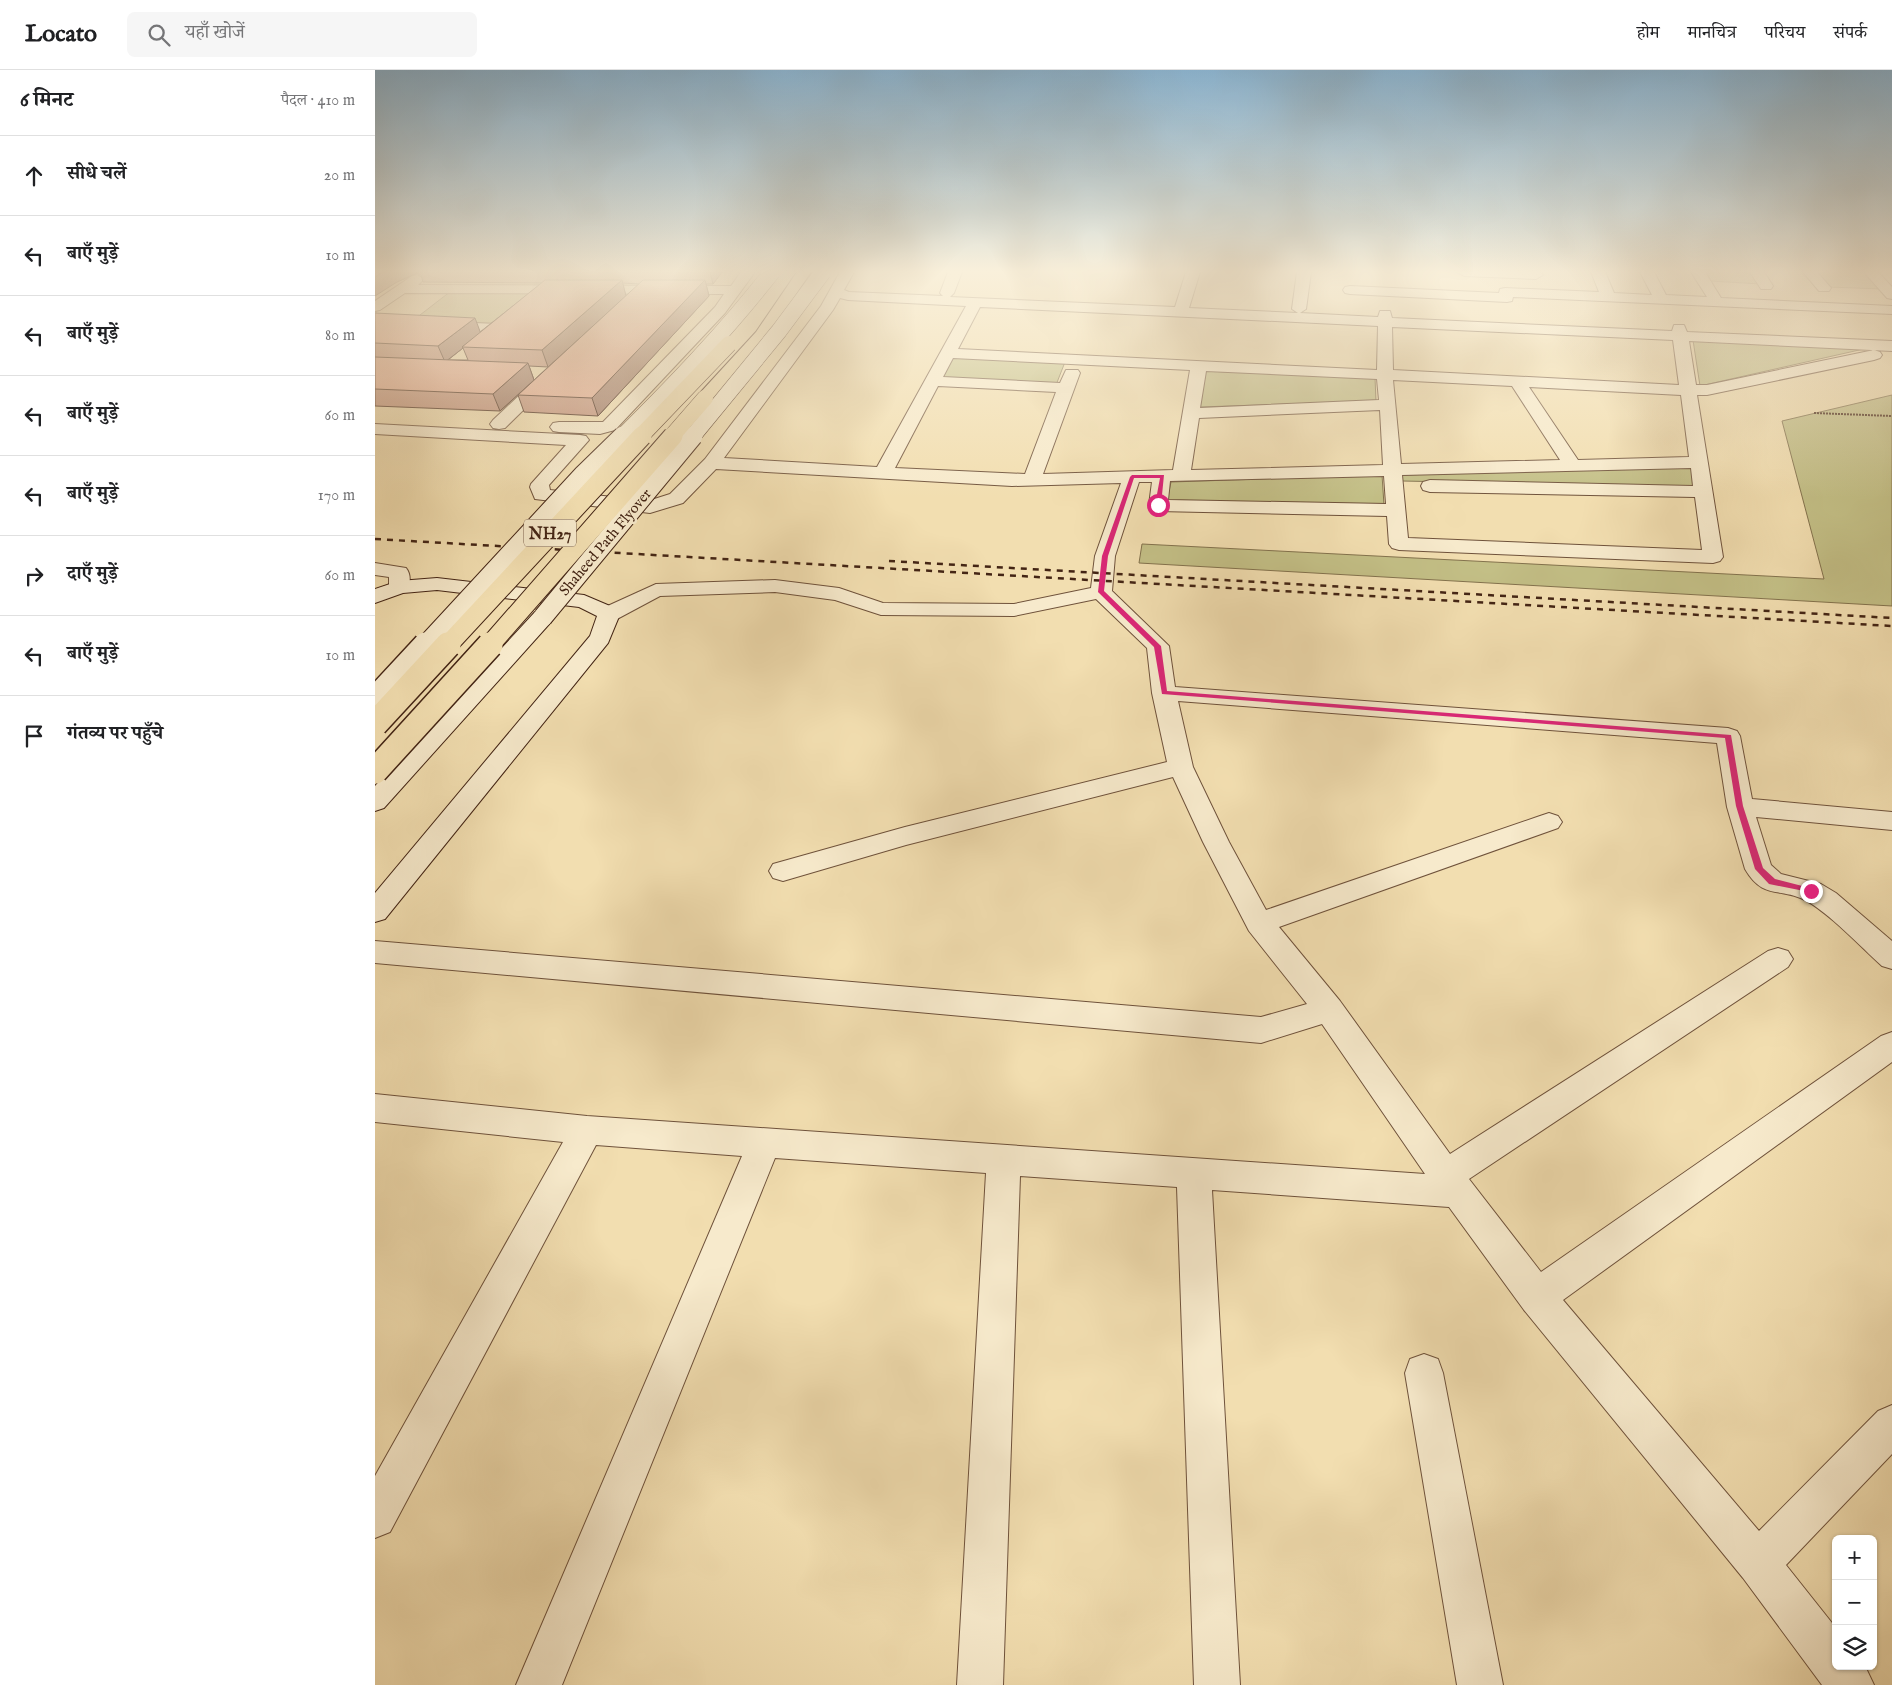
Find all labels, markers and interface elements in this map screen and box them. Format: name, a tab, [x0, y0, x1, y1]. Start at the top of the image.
search box	[127, 12, 477, 57]
text: Locato	[25, 19, 97, 50]
icon: search	[145, 21, 173, 49]
text: यहाँ खोजें	[185, 21, 245, 45]
text: होम	[1637, 22, 1660, 45]
text: मानचित्र	[1688, 22, 1736, 45]
text: परिचय	[1764, 22, 1805, 45]
text: संपर्क	[1833, 22, 1867, 45]
text: 6 मिनट	[20, 87, 73, 114]
text: पैदल · 410 m	[281, 91, 355, 111]
icon: ahead	[20, 162, 48, 190]
text: सीधे चलें	[67, 162, 126, 186]
text: 20 m	[324, 166, 355, 186]
icon: left	[20, 242, 48, 270]
text: बाएँ मुड़ें	[67, 242, 118, 266]
text: 10 m	[325, 246, 355, 266]
icon: left	[20, 322, 48, 350]
text: बाएँ मुड़ें	[67, 322, 118, 346]
text: 80 m	[325, 326, 355, 346]
icon: left	[20, 402, 48, 430]
text: बाएँ मुड़ें	[67, 402, 118, 426]
text: 60 m	[325, 406, 355, 426]
icon: left	[20, 482, 48, 510]
text: बाएँ मुड़ें	[67, 482, 118, 506]
street label: Shaheed Path Flyover	[555, 485, 656, 600]
text: 170 m	[318, 486, 355, 506]
route start	[1147, 494, 1170, 517]
road number: NH27	[524, 519, 576, 546]
icon: right	[20, 562, 48, 590]
text: दाएँ मुड़ें	[67, 562, 118, 586]
text: 60 m	[325, 566, 355, 586]
icon: left	[20, 642, 48, 670]
text: बाएँ मुड़ें	[67, 642, 118, 666]
text: 10 m	[325, 646, 355, 666]
icon: arrive	[20, 722, 48, 750]
text: गंतव्य पर पहुँचे	[67, 722, 163, 746]
route end	[1800, 880, 1823, 903]
map controls	[1832, 1535, 1877, 1670]
button: +	[1832, 1535, 1877, 1580]
button: −	[1832, 1580, 1877, 1625]
button: layers	[1832, 1625, 1877, 1670]

